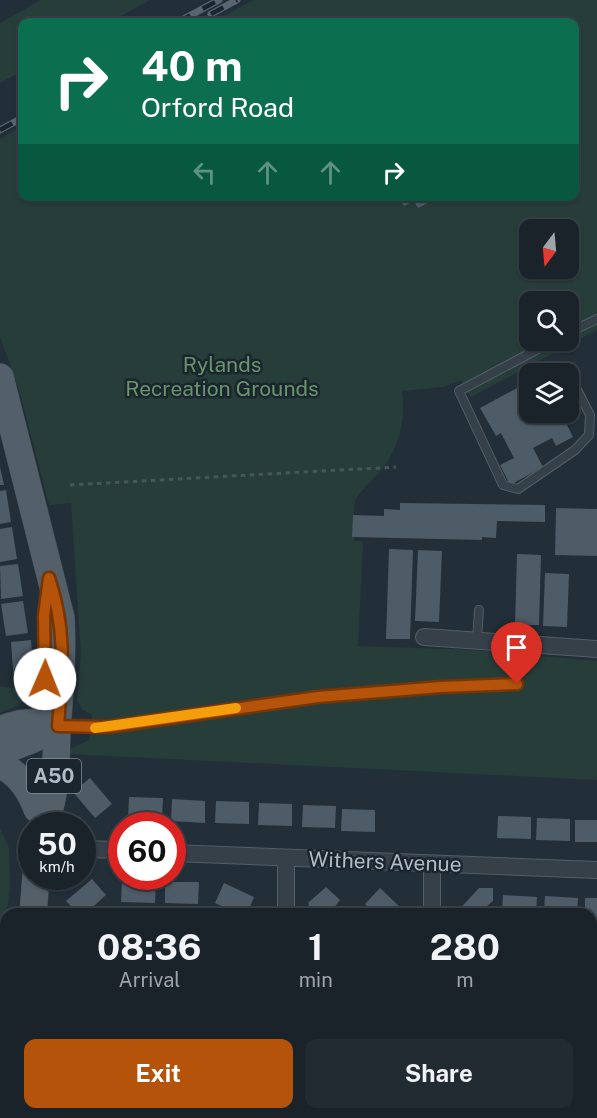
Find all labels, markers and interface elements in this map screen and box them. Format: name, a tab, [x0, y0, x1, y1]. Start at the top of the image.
text: 40 m	[141, 41, 243, 90]
icon: right	[42, 42, 120, 120]
text: Orford Road	[141, 91, 294, 123]
icon: left	[188, 156, 221, 189]
icon: ahead	[251, 156, 284, 189]
icon: ahead	[314, 156, 347, 189]
icon: right	[377, 156, 410, 189]
north arrow	[519, 219, 579, 279]
map controls	[519, 219, 579, 423]
button: search	[519, 291, 579, 351]
park label: Rylands Recreation Grounds	[125, 352, 319, 401]
button: layers	[519, 363, 579, 423]
pin	[491, 622, 542, 684]
icon: arrive	[500, 631, 533, 664]
position arrow	[13, 647, 77, 711]
road number: A50	[27, 759, 81, 793]
speed limit sign: 60	[108, 812, 186, 890]
text: 50	[37, 826, 77, 862]
street label: Withers Avenue	[308, 846, 462, 877]
text: km/h	[39, 858, 75, 875]
text: 08:36	[97, 926, 202, 968]
text: 1	[308, 926, 323, 968]
text: 280	[430, 926, 500, 968]
text: Arrival	[118, 968, 180, 992]
text: min	[299, 968, 333, 992]
text: m	[456, 968, 473, 992]
button: Exit	[24, 1039, 293, 1108]
button: Share	[305, 1039, 573, 1108]

